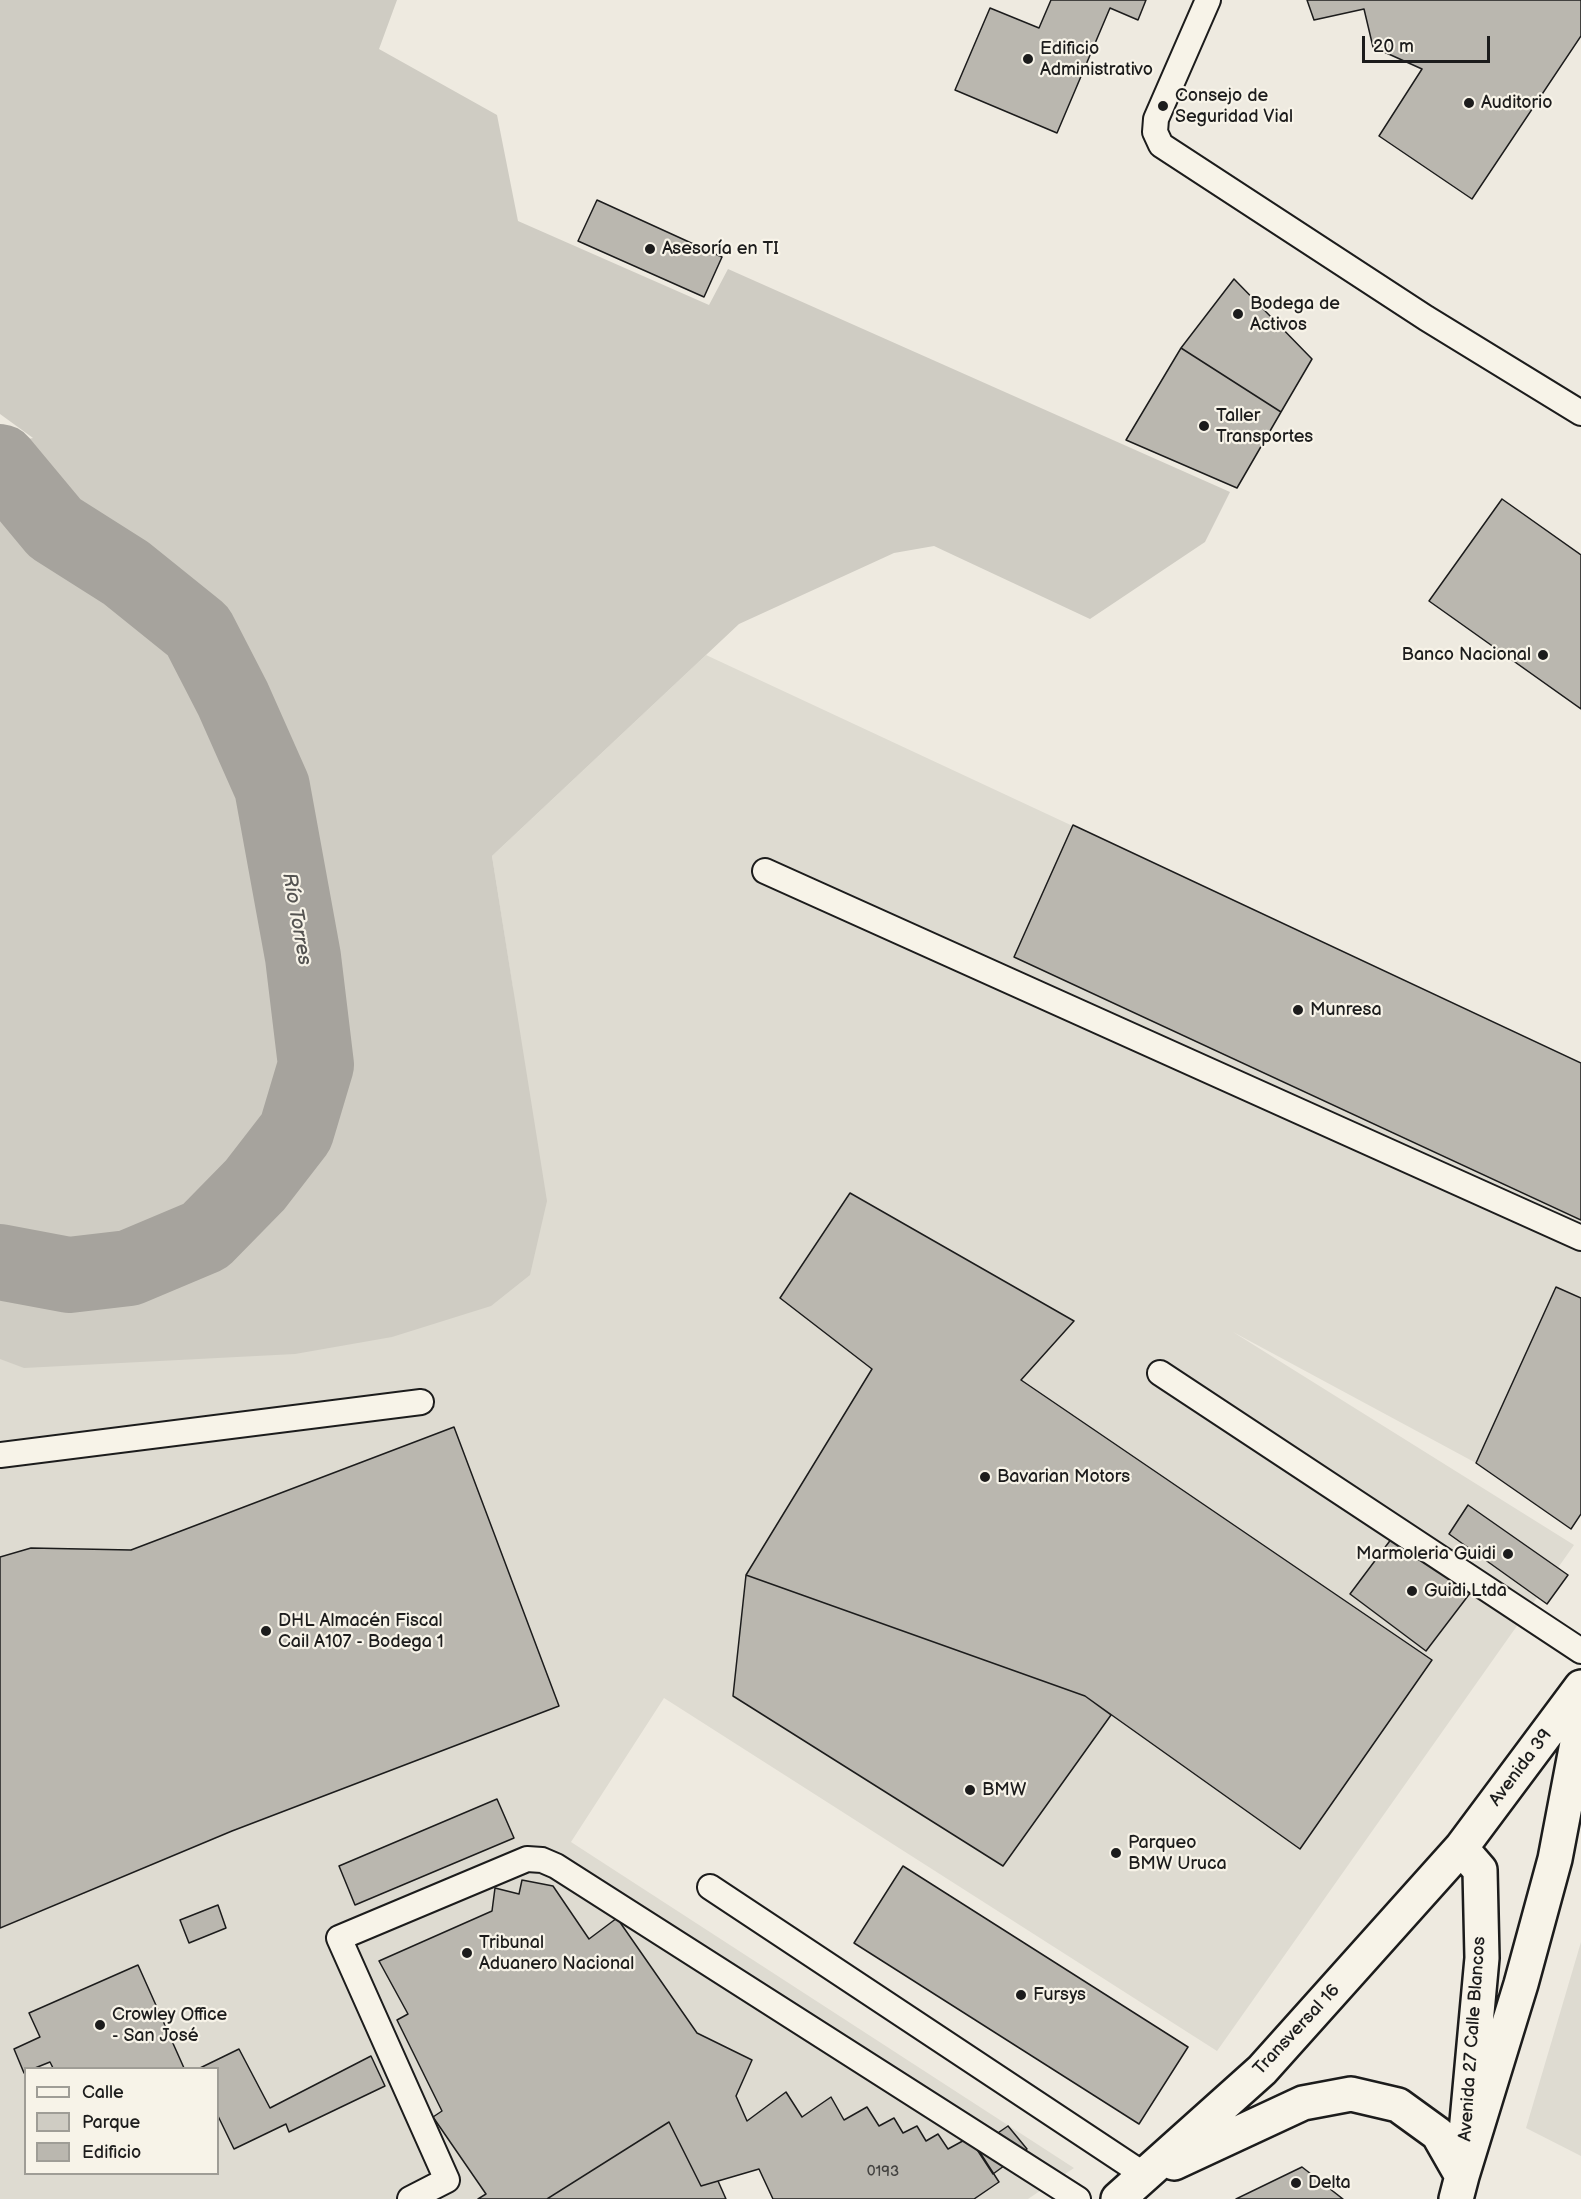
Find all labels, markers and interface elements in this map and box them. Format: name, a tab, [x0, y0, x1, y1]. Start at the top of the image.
scale bar	[1365, 24, 1492, 62]
text: 20 m	[1373, 36, 1414, 57]
place label: Edificio Administrativo	[1040, 38, 1153, 80]
marker: Edificio Administrativo	[1021, 52, 1035, 66]
place label: Consejo de Seguridad Vial	[1175, 85, 1293, 128]
place label: Auditorio	[1481, 92, 1553, 114]
marker: Auditorio	[1462, 96, 1476, 110]
marker: Consejo de Seguridad Vial	[1156, 99, 1170, 113]
place label: Asesoría en TI	[662, 238, 779, 260]
marker: Asesoría en TI	[643, 242, 657, 256]
place label: Bodega de Activos	[1250, 293, 1340, 336]
marker: Bodega de Activos	[1231, 307, 1245, 321]
place label: Taller Transportes	[1216, 405, 1313, 448]
marker: Taller Transportes	[1197, 419, 1211, 433]
place label: Banco Nacional	[1402, 644, 1531, 666]
marker: Banco Nacional	[1536, 648, 1550, 662]
water label: Río Torres	[276, 871, 316, 967]
place label: Munresa	[1310, 999, 1382, 1021]
marker: Munresa	[1291, 1003, 1305, 1017]
place label: Bavarian Motors	[997, 1466, 1130, 1488]
marker: Bavarian Motors	[978, 1470, 992, 1484]
place label: Marmoleria Guidi	[1356, 1543, 1496, 1565]
marker: Marmoleria Guidi	[1501, 1547, 1515, 1561]
place label: Guidi Ltda	[1424, 1580, 1507, 1602]
marker: Guidi Ltda	[1405, 1584, 1419, 1598]
place label: DHL Almacén Fiscal Cail A107 - Bodega 1	[278, 1610, 444, 1652]
marker: DHL Almacén Fiscal Cail A107 - Bodega 1	[259, 1624, 273, 1638]
street label: Avenida 39	[1485, 1725, 1557, 1811]
place label: BMW	[982, 1779, 1026, 1801]
marker: BMW	[963, 1783, 977, 1797]
place label: Parqueo BMW Uruca	[1128, 1832, 1227, 1874]
marker: Parqueo BMW Uruca	[1109, 1846, 1123, 1860]
place label: Tribunal Aduanero Nacional	[479, 1932, 634, 1974]
street label: Avenida 27 Calle Blancos	[1455, 1936, 1491, 2142]
marker: Tribunal Aduanero Nacional	[460, 1946, 474, 1960]
street label: Transversal 16	[1249, 1980, 1345, 2080]
place label: Fursys	[1033, 1984, 1086, 2006]
marker: Fursys	[1014, 1988, 1028, 2002]
place label: Crowley Office - San José	[112, 2004, 227, 2046]
marker: Crowley Office - San José	[93, 2018, 107, 2032]
legend	[24, 2067, 219, 2175]
text: Calle	[82, 2082, 124, 2103]
text: Parque	[82, 2112, 140, 2133]
text: Edificio	[82, 2142, 141, 2163]
house number: 0193	[867, 2163, 899, 2181]
place label: Delta	[1308, 2172, 1351, 2194]
marker: Delta	[1289, 2176, 1303, 2190]

